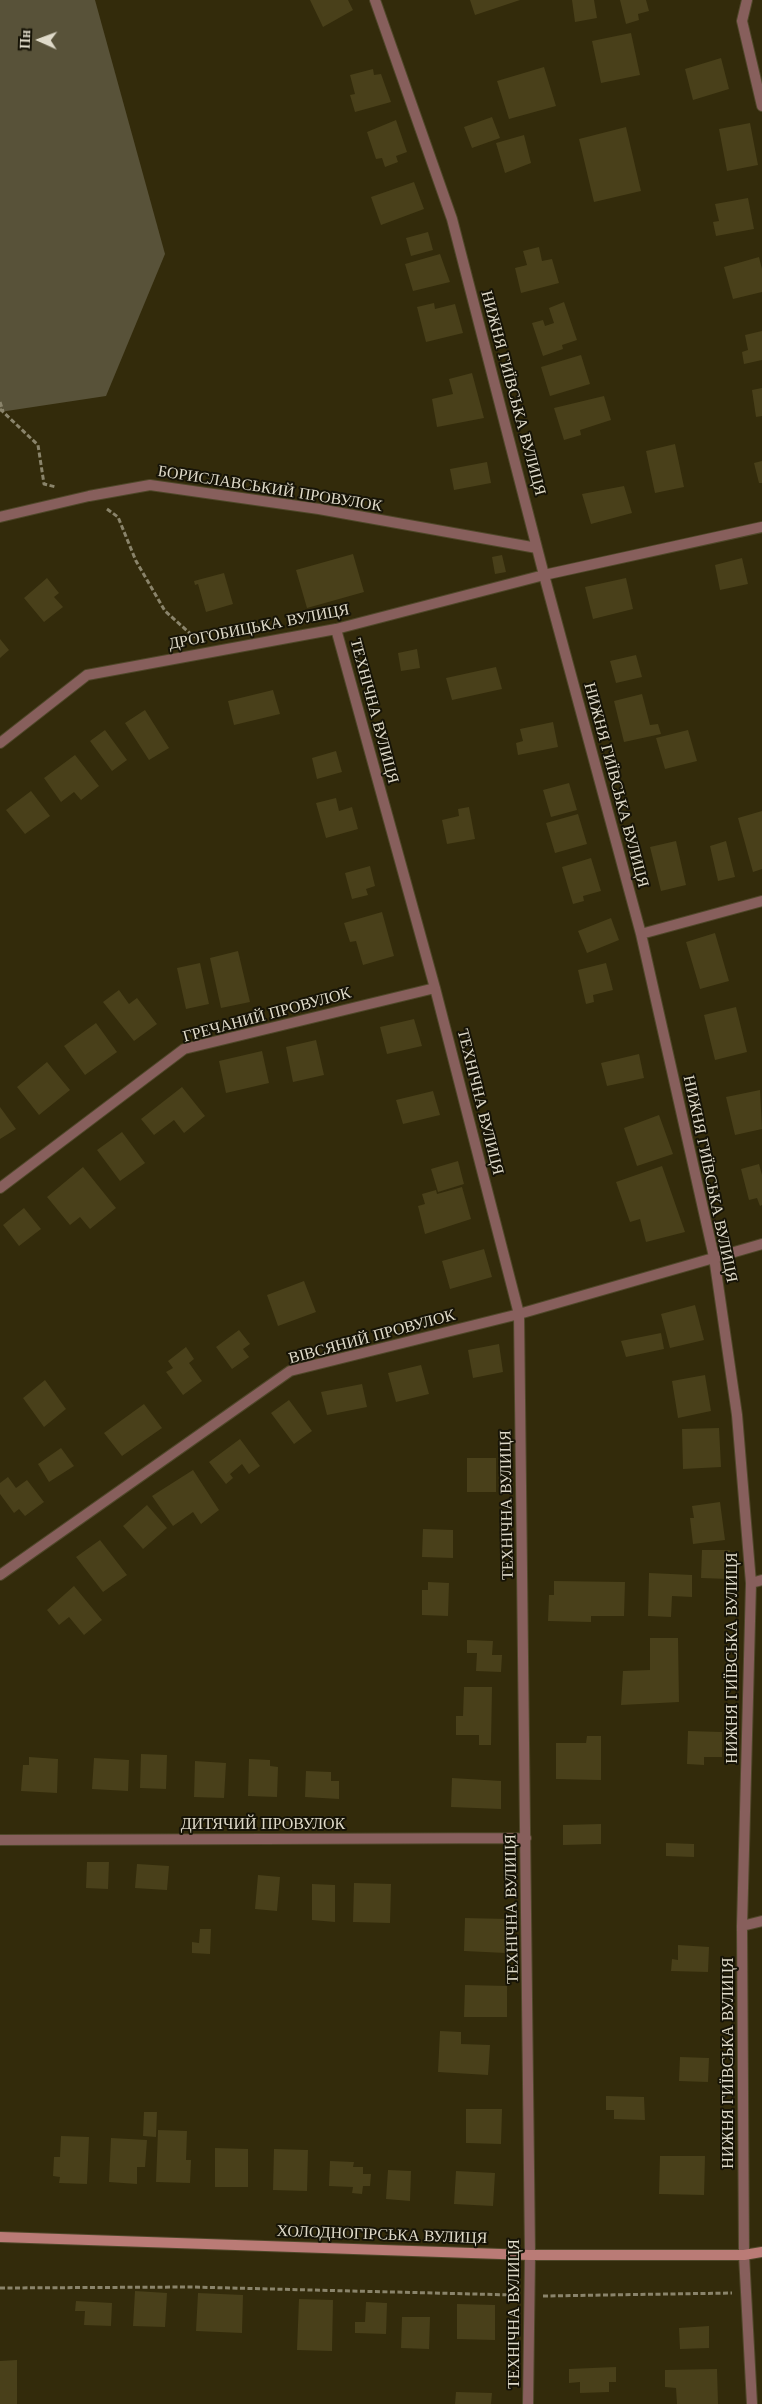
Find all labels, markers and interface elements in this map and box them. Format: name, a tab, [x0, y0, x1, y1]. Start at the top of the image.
north arrow	[15, 15, 65, 65]
text: Пн	[16, 30, 34, 49]
street label: НИЖНЯ ГИЇВСЬКА ВУЛИЦЯ	[476, 288, 550, 498]
street label: БОРИСЛАВСЬКИЙ ПРОВУЛОК	[156, 462, 384, 516]
street label: ДРОГОБИЦЬКА ВУЛИЦЯ	[167, 600, 351, 654]
street label: ТЕХНІЧНА ВУЛИЦЯ	[345, 636, 403, 786]
street label: НИЖНЯ ГИЇВСЬКА ВУЛИЦЯ	[579, 680, 653, 890]
street label: ГРЕЧАНИЙ ПРОВУЛОК	[181, 983, 353, 1047]
street label: ТЕХНІЧНА ВУЛИЦЯ	[453, 1027, 507, 1177]
street label: НИЖНЯ ГИЇВСЬКА ВУЛИЦЯ	[679, 1074, 741, 1284]
street label: ВІВСЯНИЙ ПРОВУЛОК	[287, 1306, 457, 1368]
street label: ТЕХНІЧНА ВУЛИЦЯ	[496, 1430, 518, 1580]
street label: НИЖНЯ ГИЇВСЬКА ВУЛИЦЯ	[722, 1552, 742, 1764]
street label: ДИТЯЧИЙ ПРОВУЛОК	[181, 1814, 345, 1834]
street label: ТЕХНІЧНА ВУЛИЦЯ	[501, 1834, 523, 1984]
street label: НИЖНЯ ГИЇВСЬКА ВУЛИЦЯ	[718, 1957, 738, 2169]
street label: ХОЛОДНОГІРСЬКА ВУЛИЦЯ	[276, 2222, 488, 2248]
street label: ТЕХНІЧНА ВУЛИЦЯ	[504, 2239, 524, 2389]

